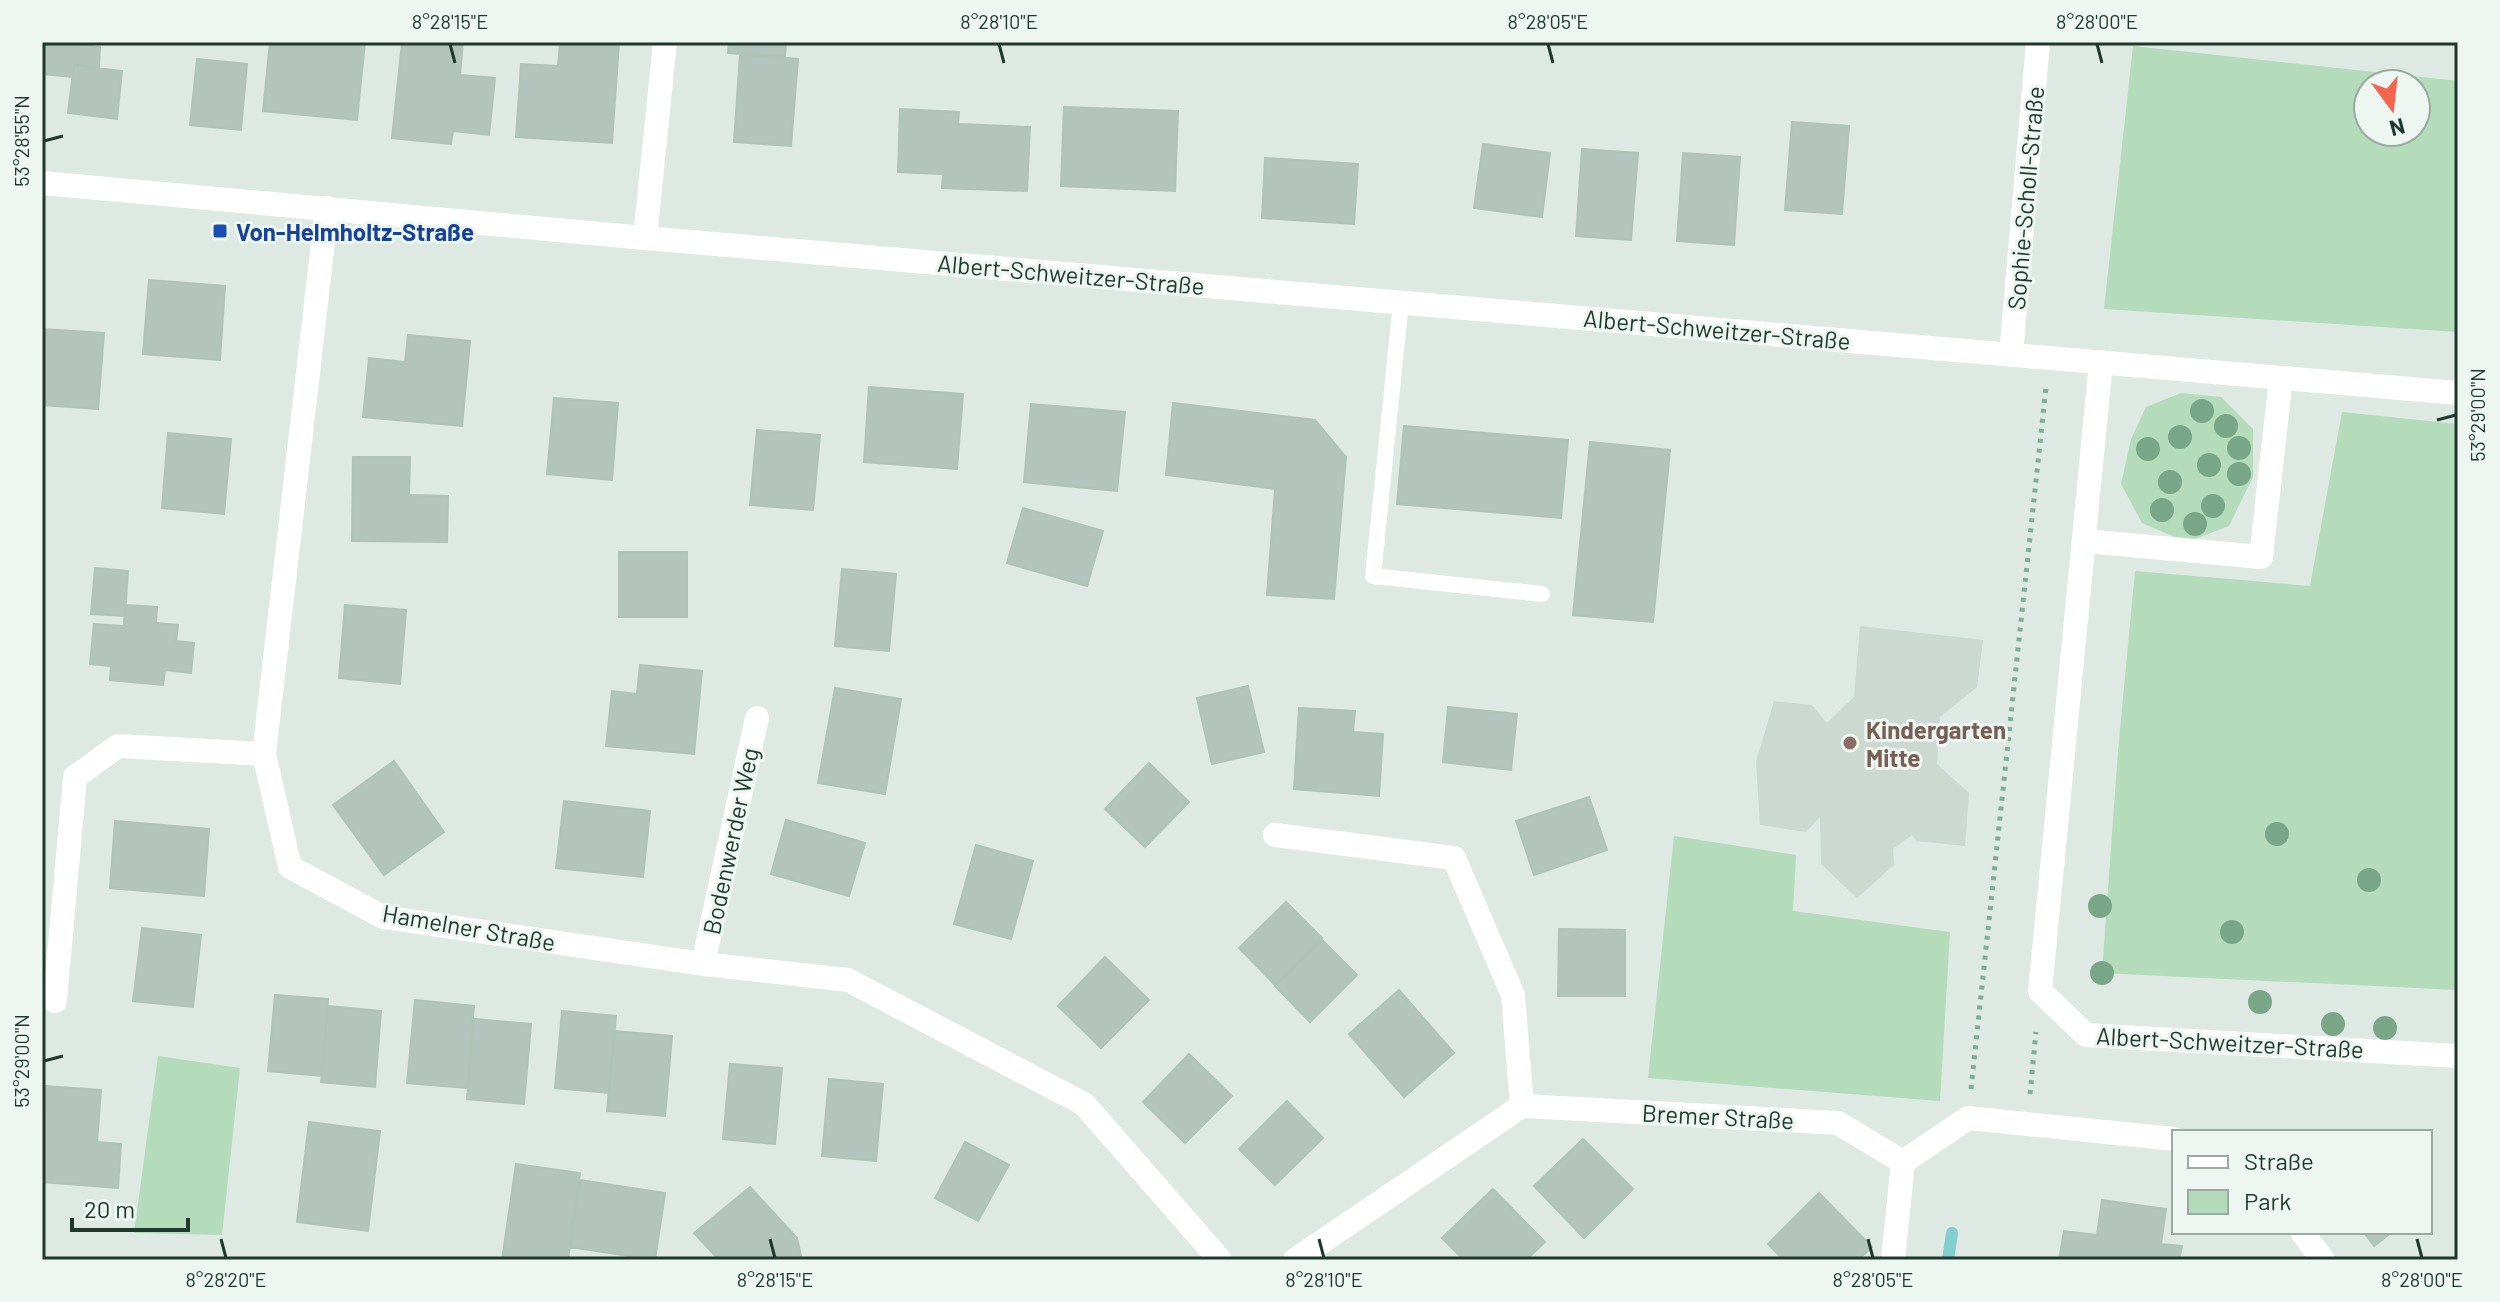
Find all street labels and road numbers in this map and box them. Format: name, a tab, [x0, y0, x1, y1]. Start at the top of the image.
street label: Sophie-Scholl-Straße	[2001, 85, 2049, 311]
street label: Albert-Schweitzer-Straße	[936, 248, 1206, 300]
street label: Albert-Schweitzer-Straße	[1582, 303, 1852, 355]
street label: Bodenwerder Weg	[696, 745, 764, 937]
street label: Hamelner Straße	[380, 898, 558, 956]
street label: Albert-Schweitzer-Straße	[2095, 1021, 2365, 1063]
street label: Bremer Straße	[1641, 1098, 1795, 1134]

